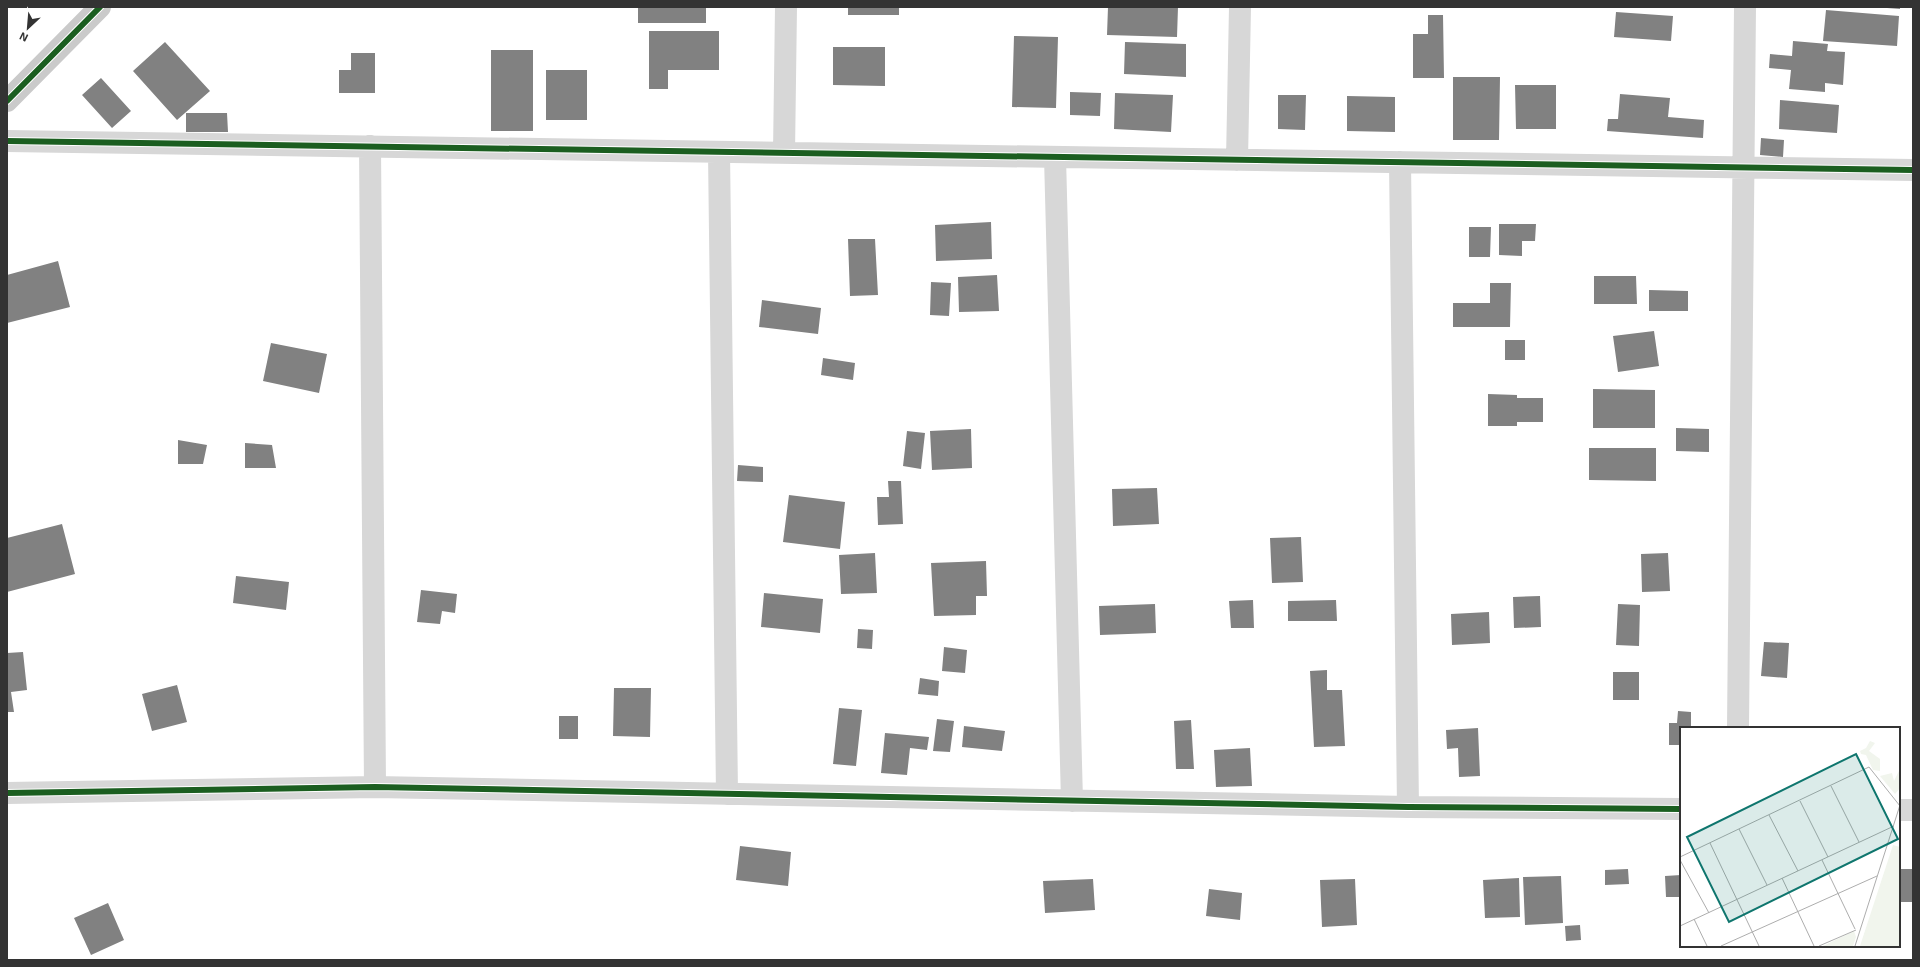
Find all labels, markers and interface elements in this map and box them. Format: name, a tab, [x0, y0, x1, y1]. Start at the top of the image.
north arrow	[8, 8, 48, 48]
text: N	[17, 30, 30, 45]
inset map	[1680, 727, 1900, 947]

